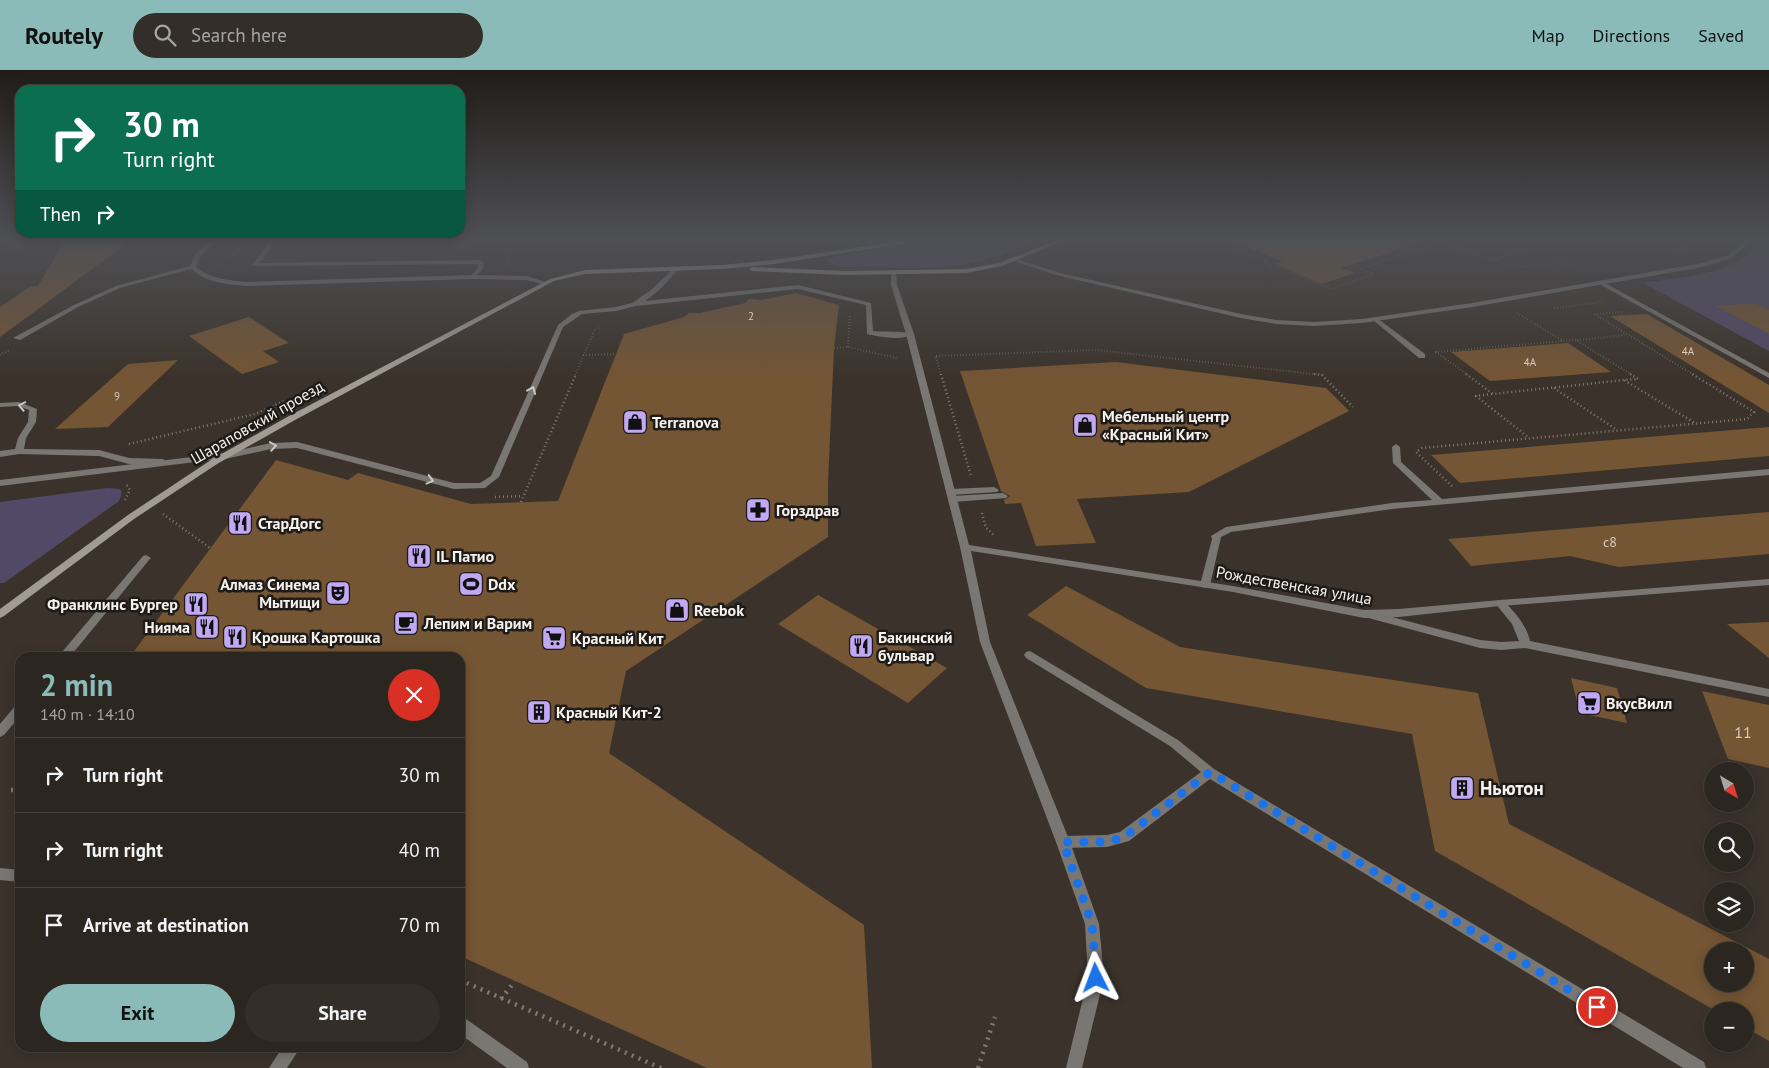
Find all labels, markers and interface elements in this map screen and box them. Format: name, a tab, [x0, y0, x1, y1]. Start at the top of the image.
search box	[133, 13, 483, 58]
text: Routely	[25, 20, 103, 51]
icon: search	[151, 21, 179, 49]
text: Search here	[191, 23, 287, 47]
text: Map	[1532, 24, 1564, 47]
text: Directions	[1592, 24, 1670, 47]
text: Saved	[1698, 24, 1744, 47]
text: 30 m	[123, 101, 200, 147]
icon: right	[40, 105, 105, 170]
text: Turn right	[123, 145, 215, 173]
icon: right	[91, 200, 119, 228]
text: Then	[40, 202, 81, 226]
house number: 2	[748, 309, 754, 323]
house number: 4А	[1682, 344, 1695, 358]
house number: 4А	[1524, 355, 1537, 369]
street label: Шараповский проезд	[187, 376, 327, 468]
one-way arrow	[526, 386, 537, 395]
house number: 9	[114, 389, 120, 403]
one-way arrow	[17, 402, 26, 412]
place label: Мебельный центр «Красный Кит»	[1102, 406, 1230, 444]
shop icon: Terranova	[622, 409, 648, 435]
place label: Terranova	[652, 412, 719, 432]
shop icon: Мебельный центр «Красный Кит»	[1072, 412, 1098, 438]
one-way arrow	[268, 442, 277, 452]
one-way arrow	[426, 474, 435, 485]
pharmacy icon: Горздрав	[745, 497, 771, 523]
place label: Горздрав	[776, 500, 839, 520]
restaurant icon: СтарДогс	[227, 510, 253, 536]
place label: СтарДогс	[258, 513, 321, 533]
house number: с8	[1603, 533, 1617, 551]
restaurant icon: IL Патио	[406, 543, 432, 569]
place label: IL Патио	[436, 546, 495, 566]
street label: Рождественская улица	[1214, 561, 1374, 609]
sports icon: Ddx	[458, 571, 484, 597]
place label: Алмаз Синема Мытищи	[220, 574, 320, 612]
place label: Ddx	[488, 574, 516, 594]
theatre icon: Алмаз Синема Мытищи	[325, 580, 351, 606]
restaurant icon: Франклинс Бургер	[183, 591, 209, 617]
place label: Франклинс Бургер	[47, 594, 178, 614]
shop icon: Reebok	[664, 597, 690, 623]
place label: Reebok	[694, 600, 744, 620]
cafe icon: Лепим и Варим	[393, 610, 419, 636]
place label: Лепим и Варим	[423, 613, 532, 633]
restaurant icon: Нияма	[194, 614, 220, 640]
place label: Нияма	[144, 617, 190, 637]
restaurant icon: Крошка Картошка	[222, 624, 248, 650]
supermarket icon: Красный Кит	[541, 625, 567, 651]
place label: Крошка Картошка	[252, 627, 380, 647]
place label: Бакинский бульвар	[878, 627, 952, 665]
place label: Красный Кит	[572, 628, 664, 648]
restaurant icon: Бакинский бульвар	[848, 633, 874, 659]
text: 2 min	[40, 665, 113, 704]
button: close	[388, 669, 440, 721]
supermarket icon: ВкусВилл	[1576, 690, 1602, 716]
place label: ВкусВилл	[1606, 693, 1672, 713]
building icon: Красный Кит-2	[526, 699, 552, 725]
place label: Красный Кит-2	[556, 702, 662, 722]
text: 140 m · 14:10	[40, 704, 135, 724]
house number: 11	[1734, 722, 1752, 742]
icon: right	[40, 761, 68, 789]
north arrow	[1704, 762, 1754, 812]
map controls	[1704, 762, 1754, 1052]
text: Turn right	[83, 763, 163, 787]
text: 30 m	[399, 763, 440, 787]
building icon: Ньютон	[1449, 775, 1475, 801]
place label: Ньютон	[1480, 776, 1544, 800]
button: search	[1704, 822, 1754, 872]
icon: right	[40, 836, 68, 864]
text: Turn right	[83, 838, 163, 862]
text: 40 m	[399, 838, 440, 862]
button: layers	[1704, 882, 1754, 932]
icon: arrive	[40, 911, 68, 939]
text: Arrive at destination	[83, 913, 249, 937]
text: 70 m	[399, 913, 440, 937]
button: +	[1704, 942, 1754, 992]
position arrow	[1069, 951, 1121, 1003]
button: Exit	[40, 984, 235, 1042]
button: Share	[245, 984, 440, 1042]
pin	[1576, 986, 1618, 1028]
icon: arrive	[1583, 993, 1611, 1021]
button: −	[1704, 1002, 1754, 1052]

